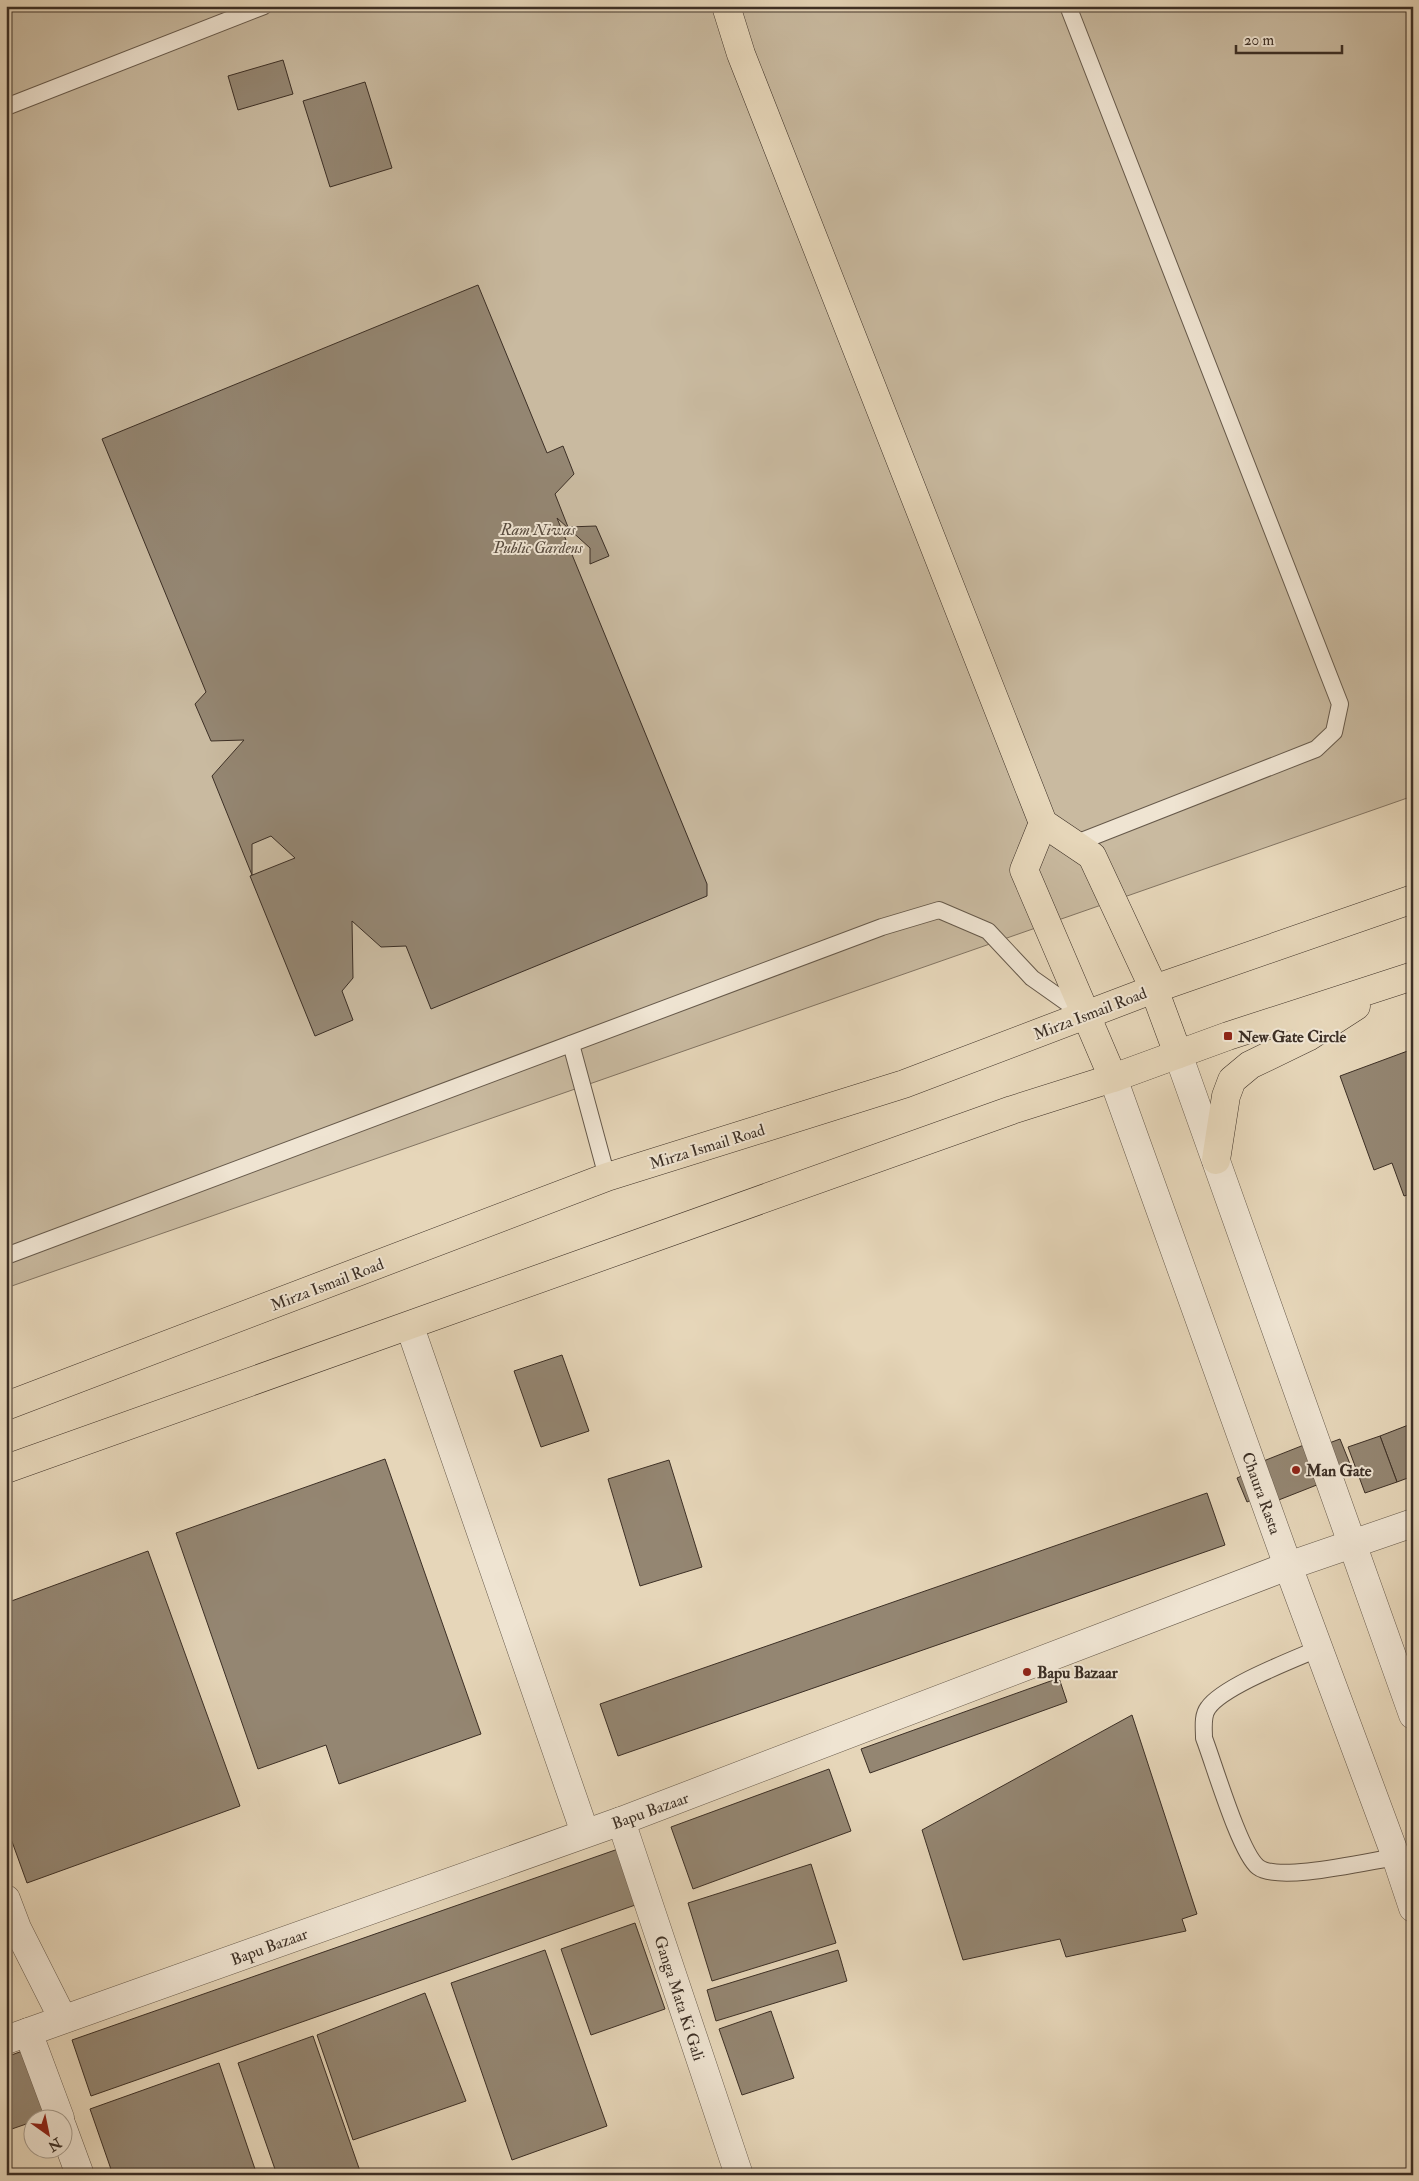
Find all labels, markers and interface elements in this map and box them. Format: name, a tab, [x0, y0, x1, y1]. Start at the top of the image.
scale bar	[1236, 22, 1343, 54]
text: 20 m	[1244, 31, 1274, 50]
park label: Ram Niwas Public Gardens	[492, 520, 583, 558]
street label: Mirza Ismail Road	[1031, 983, 1150, 1045]
place label: New Gate Circle	[1237, 1027, 1346, 1047]
marker: New Gate Circle	[1222, 1030, 1234, 1042]
street label: Mirza Ismail Road	[647, 1120, 767, 1174]
street label: Mirza Ismail Road	[268, 1254, 387, 1316]
street label: Chaura Rasta	[1237, 1449, 1285, 1538]
place label: Man Gate	[1305, 1461, 1372, 1481]
marker: Man Gate	[1290, 1464, 1302, 1476]
place label: Bapu Bazaar	[1037, 1663, 1119, 1684]
marker: Bapu Bazaar	[1021, 1666, 1033, 1678]
street label: Bapu Bazaar	[609, 1788, 692, 1835]
street label: Bapu Bazaar	[228, 1924, 311, 1971]
street label: Ganga Mata Ki Gali	[649, 1933, 709, 2063]
north arrow	[22, 2108, 72, 2158]
text: N	[45, 2133, 66, 2155]

